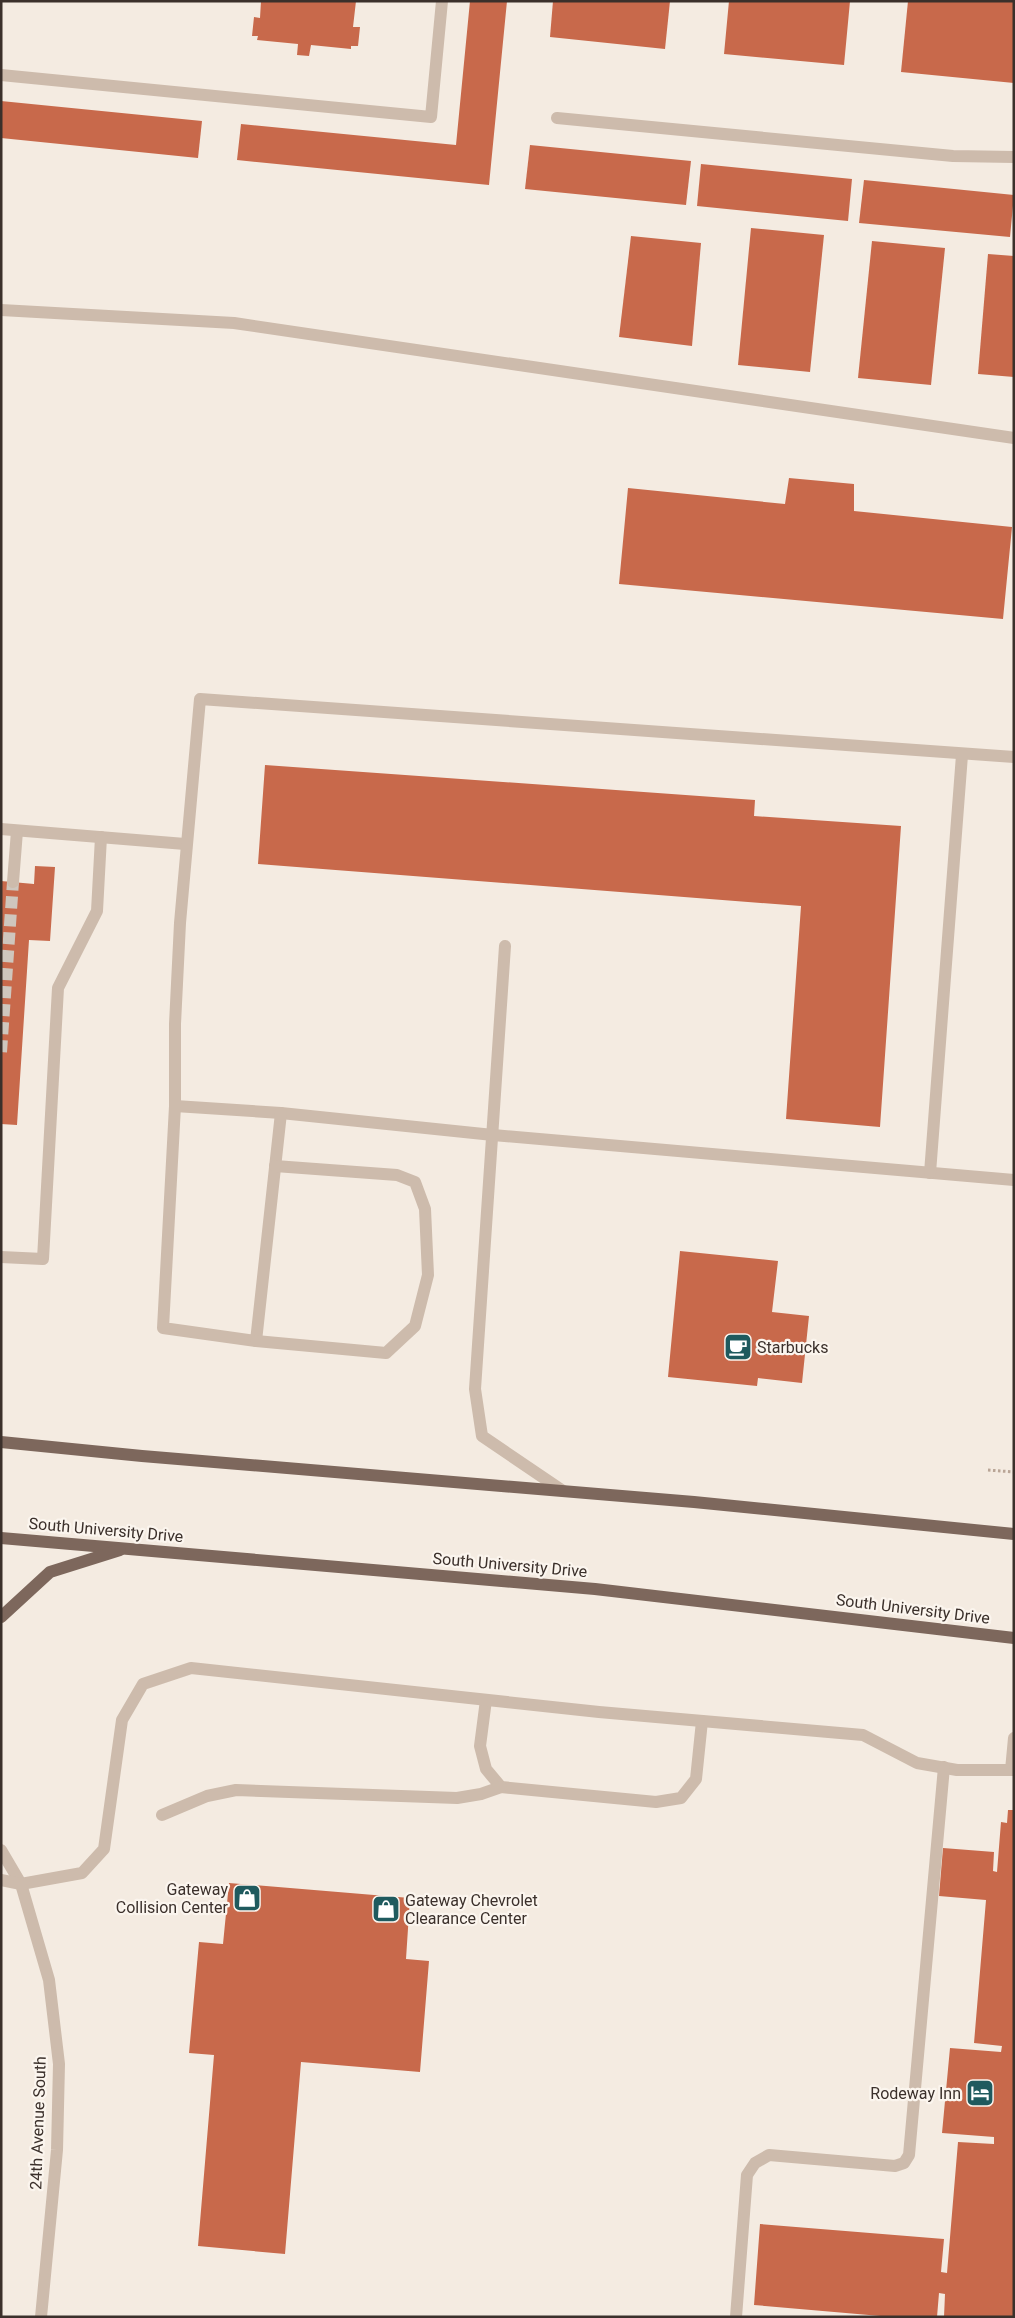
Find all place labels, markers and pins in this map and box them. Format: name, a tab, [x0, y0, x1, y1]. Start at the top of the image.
cafe icon: Starbucks	[723, 1332, 753, 1362]
place label: Starbucks	[757, 1338, 828, 1357]
place label: Gateway Collision Center	[116, 1880, 229, 1917]
shop icon: Gateway Collision Center	[232, 1883, 262, 1913]
place label: Gateway Chevrolet Clearance Center	[405, 1891, 538, 1928]
shop icon: Gateway Chevrolet Clearance Center	[371, 1894, 401, 1924]
hotel icon: Rodeway Inn	[965, 2078, 995, 2108]
place label: Rodeway Inn	[870, 2084, 961, 2103]

